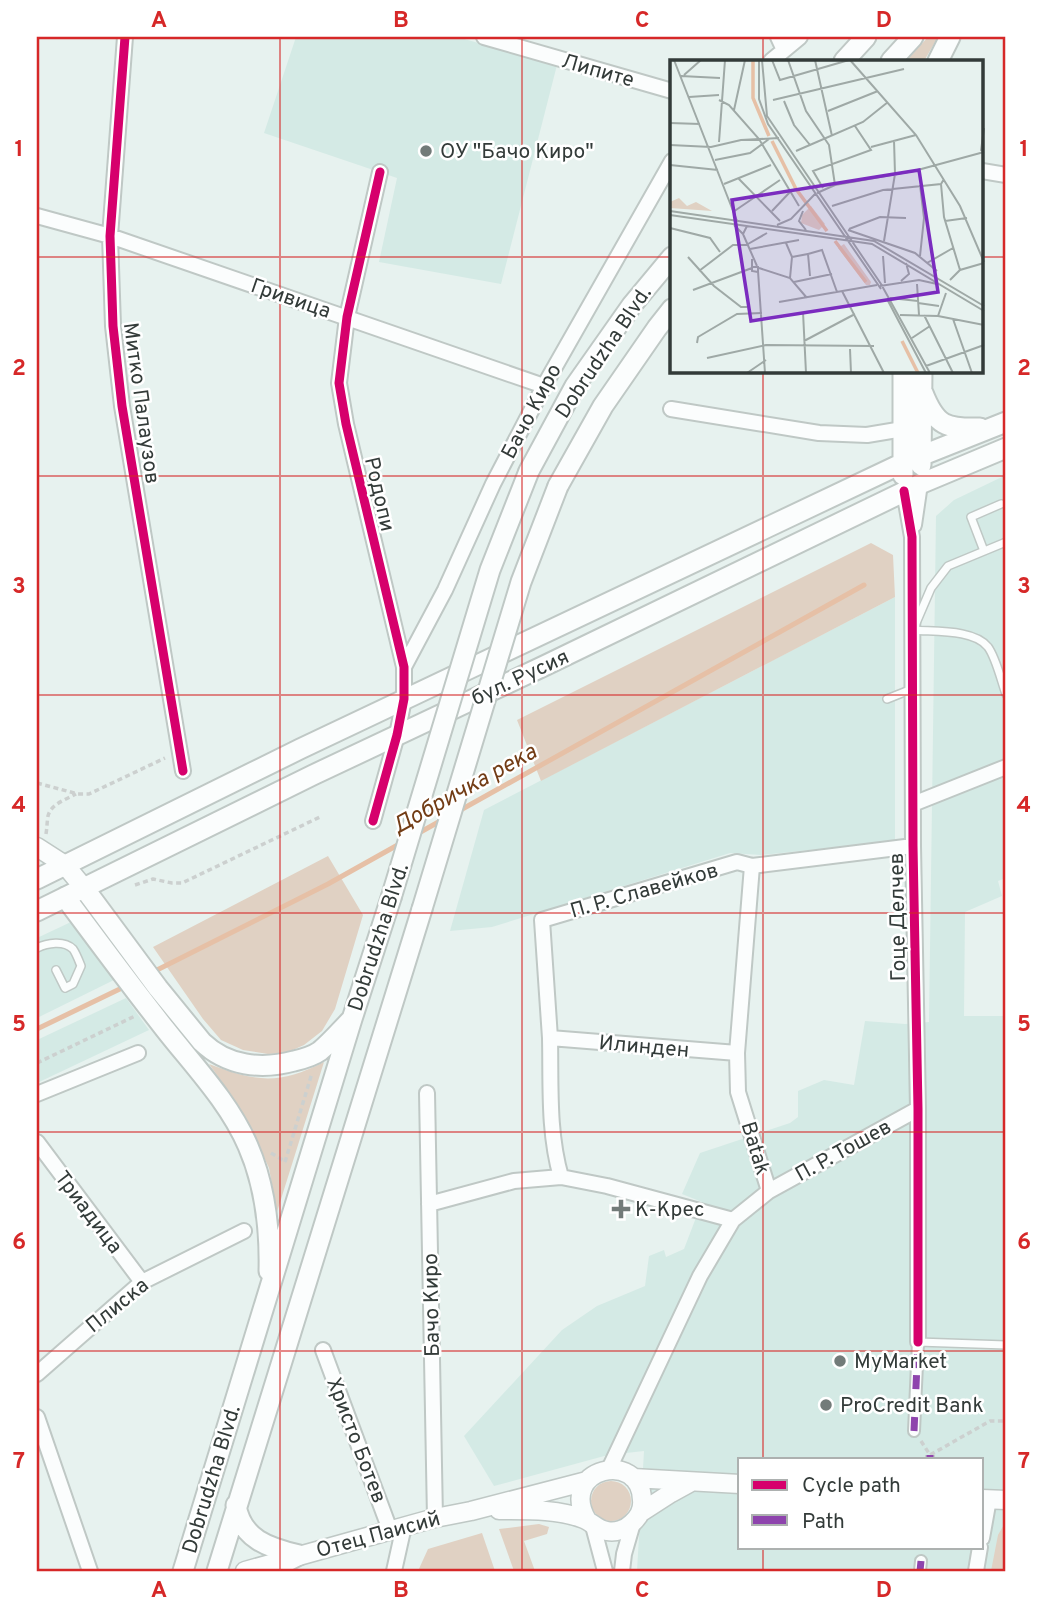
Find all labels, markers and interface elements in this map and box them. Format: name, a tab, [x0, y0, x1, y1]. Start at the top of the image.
text: A	[151, 7, 167, 36]
text: B	[393, 7, 409, 36]
text: C	[635, 7, 649, 36]
text: D	[876, 7, 892, 36]
street label: Липите	[558, 48, 637, 95]
inset map	[670, 60, 984, 373]
text: 1	[14, 136, 24, 165]
text: 1	[1019, 136, 1029, 165]
place label: ОУ "Бачо Киро"	[440, 139, 594, 166]
marker: ОУ "Бачо Киро"	[418, 143, 434, 159]
street label: Гривица	[247, 273, 334, 326]
street label: Dobrudzha Blvd.	[550, 281, 658, 424]
street label: Митко Палаузов	[116, 321, 165, 486]
text: 2	[12, 355, 26, 384]
text: 2	[1017, 355, 1031, 384]
street label: Бачо Киро	[496, 359, 569, 464]
street label: Родопи	[357, 454, 400, 534]
text: 3	[12, 573, 26, 602]
text: 3	[1017, 573, 1031, 602]
street label: бул. Русия	[468, 644, 574, 713]
water label: Добричка река	[388, 739, 543, 842]
text: 4	[12, 792, 26, 821]
text: 4	[1017, 792, 1031, 821]
street label: Гоце Делчев	[884, 852, 913, 982]
street label: П. Р. Славейков	[567, 857, 722, 925]
street label: Dobrudzha Blvd.	[343, 860, 416, 1015]
text: 5	[12, 1011, 26, 1040]
text: 5	[1017, 1011, 1031, 1040]
street label: Илинден	[598, 1030, 690, 1065]
street label: П. Р. Тошев	[791, 1114, 897, 1189]
street label: Batak	[734, 1118, 775, 1179]
street label: Триадица	[48, 1166, 128, 1260]
place label: К-Крес	[635, 1197, 705, 1224]
marker: К-Крес	[613, 1201, 629, 1217]
text: 6	[12, 1229, 26, 1258]
text: 6	[1017, 1229, 1031, 1258]
street label: Бачо Киро	[418, 1253, 447, 1357]
street label: Плиска	[81, 1273, 155, 1340]
place label: MyMarket	[854, 1349, 947, 1376]
marker: MyMarket	[832, 1353, 848, 1369]
street label: Христо Ботев	[319, 1374, 392, 1507]
place label: ProCredit Bank	[840, 1393, 984, 1420]
marker: ProCredit Bank	[818, 1397, 834, 1413]
street label: Dobrudzha Blvd.	[177, 1402, 248, 1557]
text: 7	[13, 1448, 25, 1477]
text: 7	[1018, 1448, 1030, 1477]
legend	[738, 1458, 984, 1548]
text: Cycle path	[802, 1473, 901, 1500]
street label: Отец Паисий	[313, 1506, 443, 1565]
text: Path	[802, 1509, 845, 1536]
text: A	[151, 1577, 167, 1606]
text: B	[393, 1577, 409, 1606]
text: C	[635, 1577, 649, 1606]
text: D	[876, 1577, 892, 1606]

